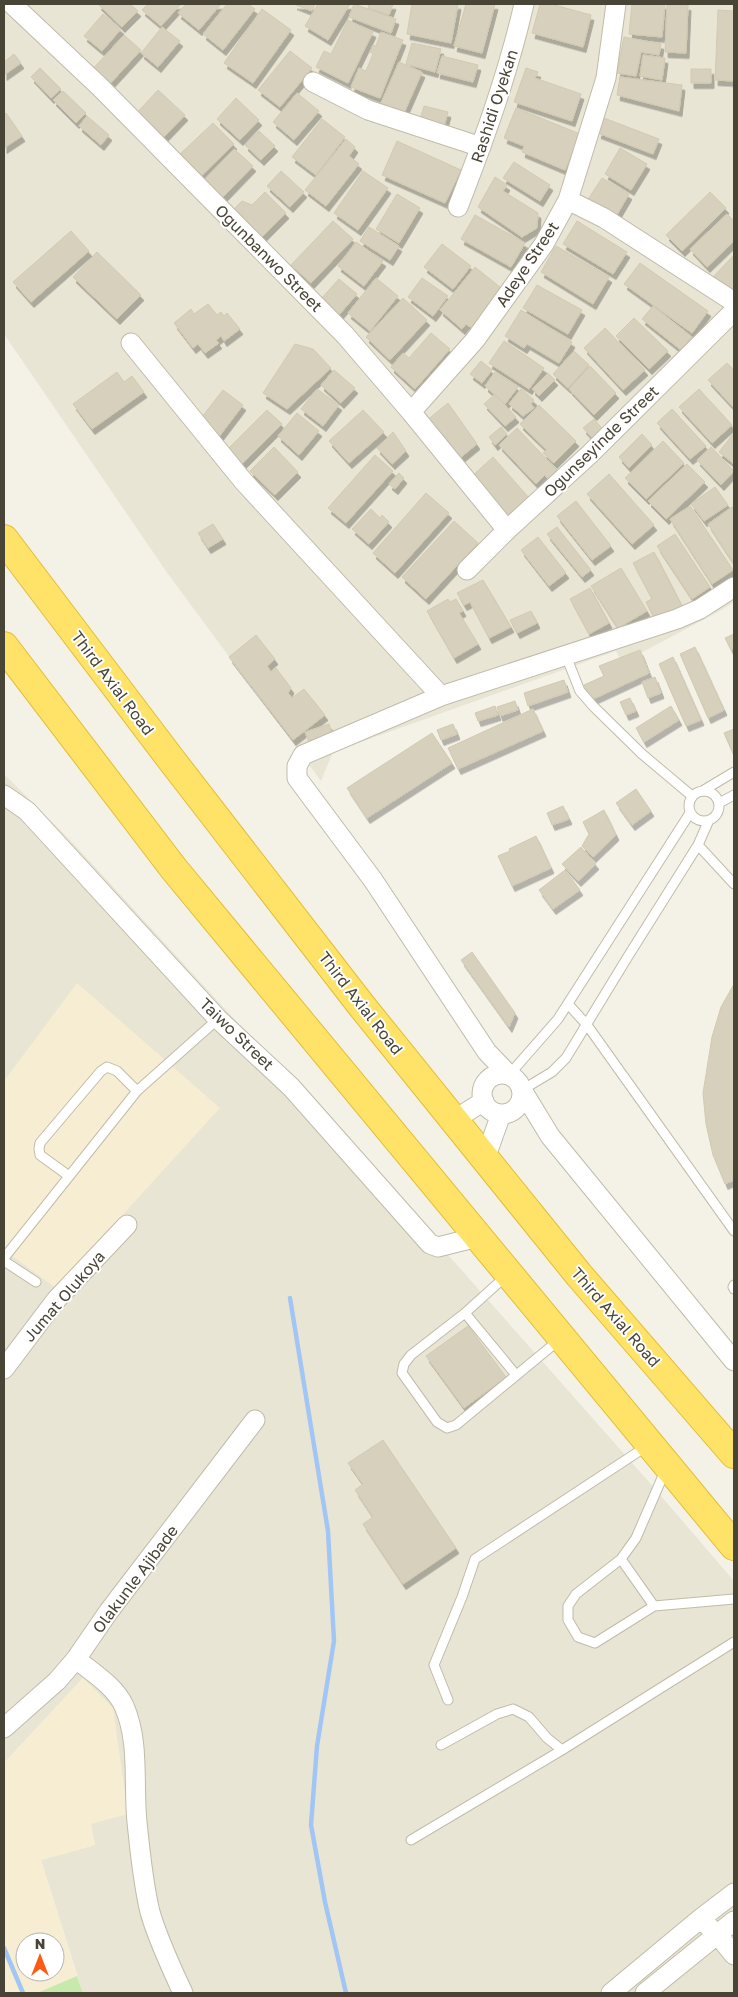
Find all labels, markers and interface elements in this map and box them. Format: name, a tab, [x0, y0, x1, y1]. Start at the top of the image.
street label: Rashidi Oyekan	[466, 47, 522, 165]
street label: Ogunbanwo Street	[211, 200, 327, 316]
street label: Adeye Street	[491, 218, 563, 310]
street label: Ogunseyinde Street	[539, 381, 663, 501]
street label: Third Axial Road	[67, 627, 159, 739]
street label: Third Axial Road	[314, 947, 408, 1059]
street label: Taiwo Street	[196, 994, 278, 1074]
street label: Jumat Olukoya	[19, 1246, 109, 1346]
street label: Third Axial Road	[567, 1263, 665, 1371]
street label: Olakunle Ajibade	[88, 1521, 182, 1637]
north arrow	[15, 1932, 65, 1982]
text: N	[35, 1935, 45, 1952]

